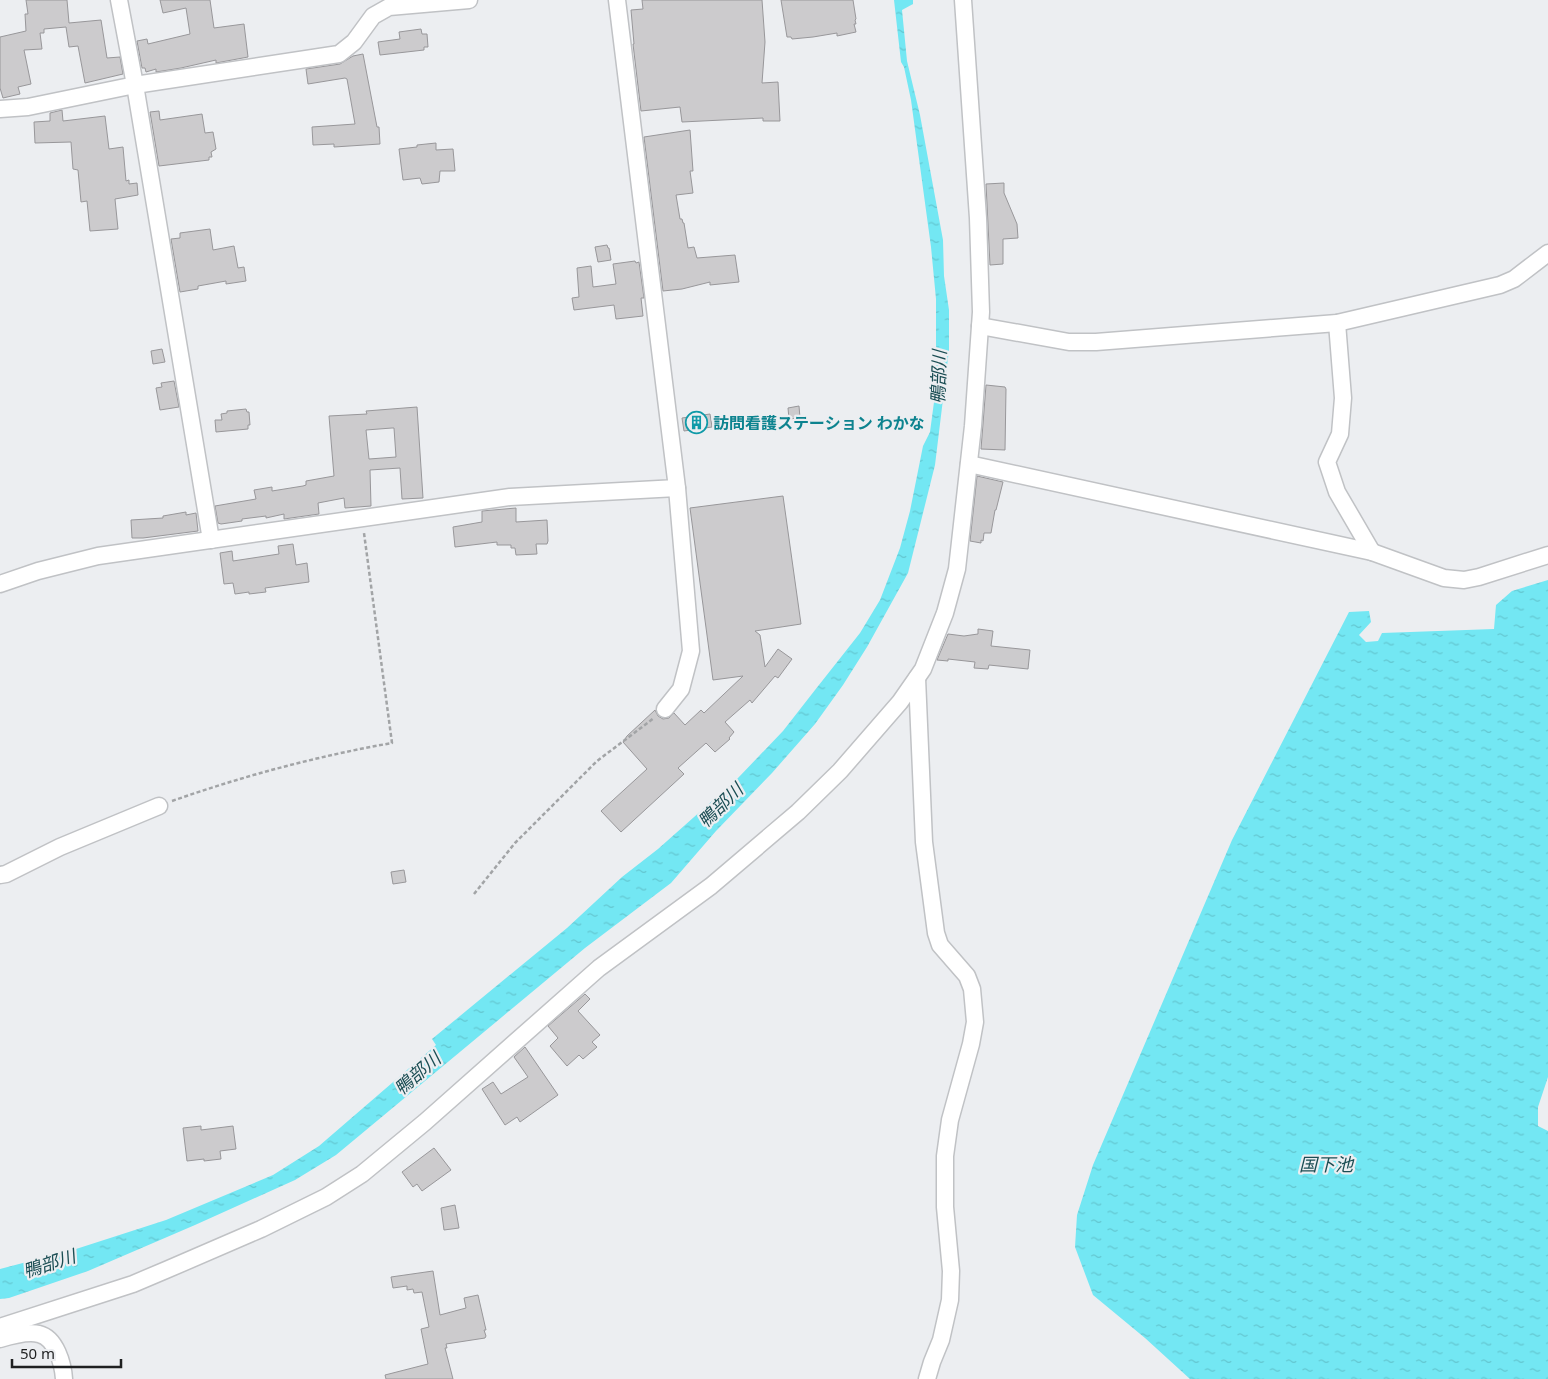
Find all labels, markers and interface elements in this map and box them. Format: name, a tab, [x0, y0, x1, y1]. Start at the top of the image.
water label: 鴨部川	[925, 348, 951, 404]
building icon: 訪問看護ステーション わかな	[685, 411, 709, 435]
place label: 訪問看護ステーション わかな	[713, 412, 925, 434]
water label: 鴨部川	[692, 776, 749, 832]
water label: 鴨部川	[389, 1045, 447, 1100]
water label: 国下池	[1299, 1152, 1355, 1176]
water label: 鴨部川	[20, 1243, 80, 1283]
scale bar	[12, 1336, 121, 1368]
text: 50 m	[20, 1343, 55, 1363]

